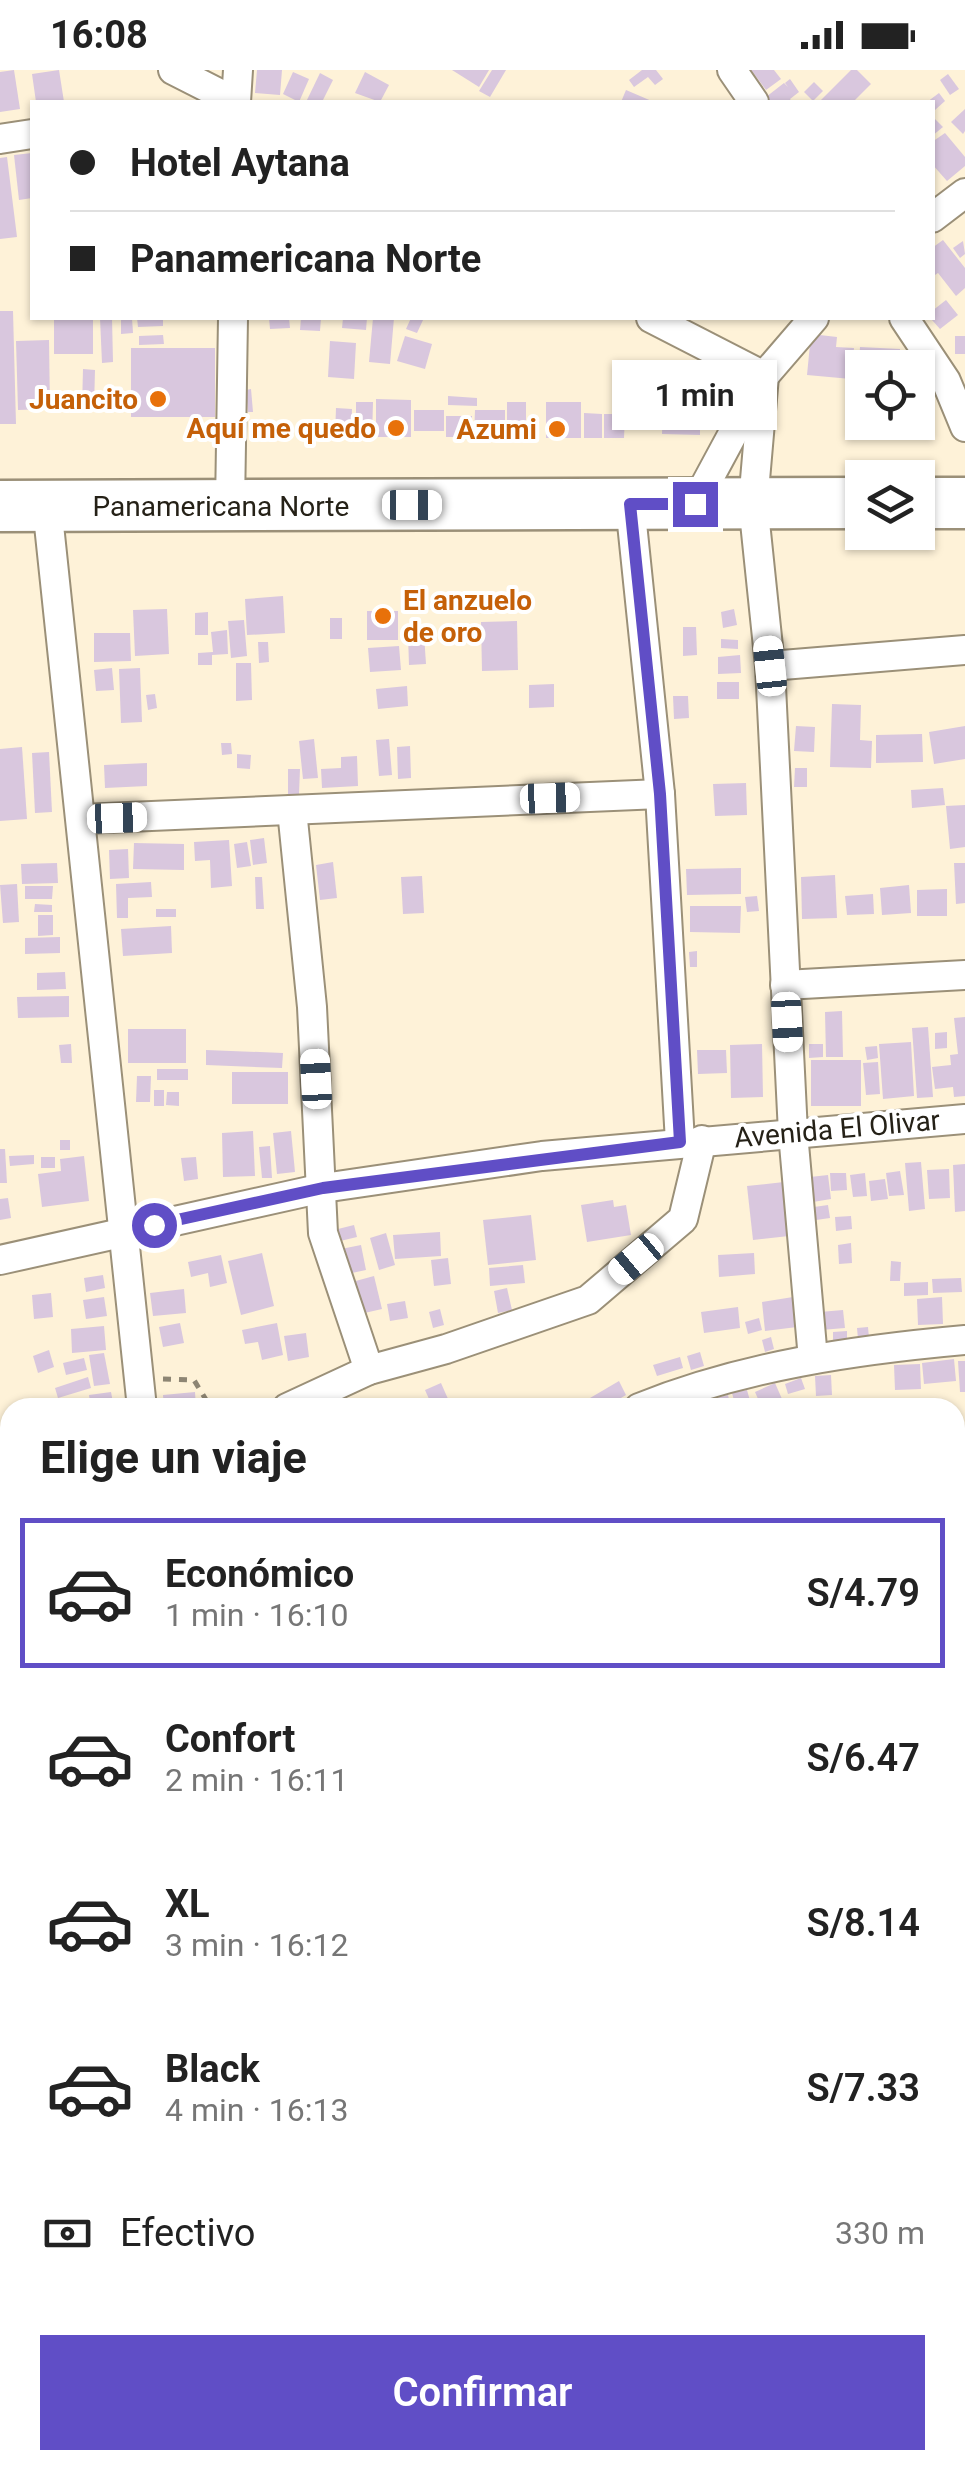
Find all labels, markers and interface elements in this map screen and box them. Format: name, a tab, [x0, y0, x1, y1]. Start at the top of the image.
text: 16:08	[50, 13, 148, 57]
text: Hotel Aytana	[130, 141, 350, 185]
text: Panamericana Norte	[130, 237, 481, 281]
map controls	[845, 350, 935, 550]
button: locate	[845, 350, 935, 440]
callout: 1 min	[612, 359, 778, 429]
text: 1 min	[654, 376, 735, 414]
place label: Juancito	[29, 383, 138, 416]
marker: Juancito	[147, 388, 169, 410]
place label: Aquí me quedo	[187, 412, 376, 445]
place label: Azumi	[456, 413, 537, 446]
marker: Aquí me quedo	[385, 417, 407, 439]
marker: Azumi	[546, 418, 568, 440]
button: layers	[845, 460, 935, 550]
route end	[673, 482, 718, 527]
street label: Panamericana Norte	[93, 490, 349, 523]
car	[382, 490, 442, 520]
place label: El anzuelo de oro	[403, 584, 532, 649]
marker: El anzuelo de oro	[372, 605, 394, 627]
car	[752, 635, 788, 697]
car	[519, 782, 581, 814]
car	[86, 802, 148, 834]
car	[770, 991, 804, 1053]
car	[299, 1048, 333, 1110]
street label: Avenida El Olivar	[733, 1104, 942, 1154]
route start	[132, 1203, 177, 1248]
car	[603, 1228, 669, 1290]
text: Elige un viaje	[40, 1431, 307, 1484]
icon: car	[45, 1548, 135, 1638]
text: Económico	[165, 1552, 354, 1596]
text: S/4.79	[806, 1571, 920, 1615]
text: 1 min · 16:10	[165, 1596, 348, 1634]
icon: car	[45, 1713, 135, 1803]
text: Confort	[165, 1717, 295, 1761]
text: S/6.47	[806, 1736, 920, 1780]
text: 2 min · 16:11	[165, 1761, 348, 1799]
icon: car	[45, 1878, 135, 1968]
text: XL	[165, 1882, 210, 1926]
text: S/8.14	[806, 1901, 920, 1945]
text: 3 min · 16:12	[165, 1926, 348, 1964]
icon: car	[45, 2043, 135, 2133]
text: Black	[165, 2047, 260, 2091]
text: S/7.33	[806, 2066, 920, 2110]
text: 4 min · 16:13	[165, 2091, 348, 2129]
icon: cash	[40, 2206, 95, 2261]
text: Efectivo	[120, 2211, 256, 2255]
text: 330 m	[835, 2214, 925, 2252]
button: Confirmar	[40, 2335, 925, 2450]

